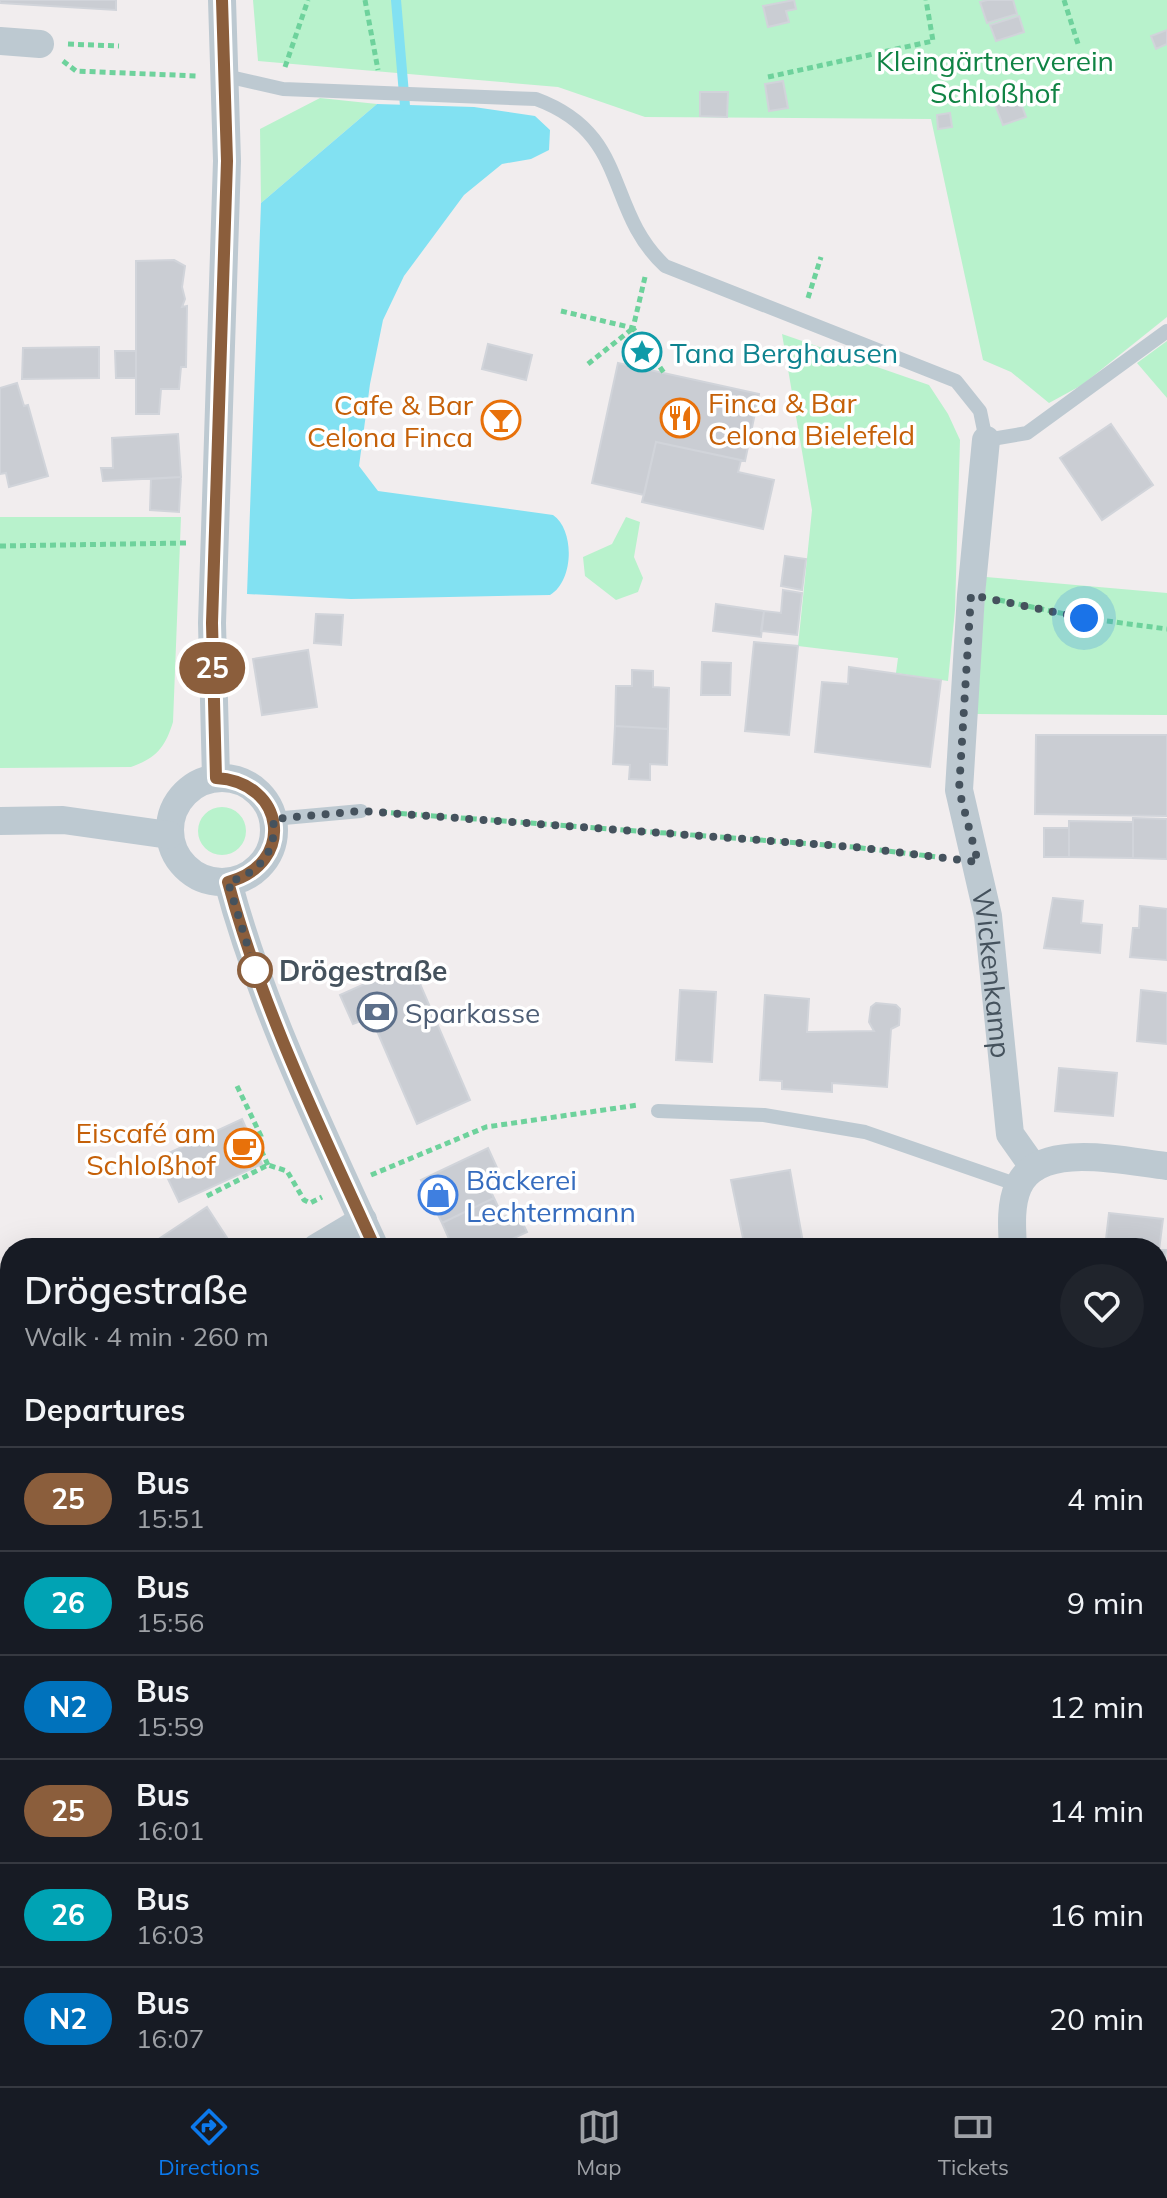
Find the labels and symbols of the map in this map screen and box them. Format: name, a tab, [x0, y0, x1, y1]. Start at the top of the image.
park label: Kleingärtnerverein Schloßhof	[876, 43, 1114, 110]
place icon: Tana Berghausen	[621, 331, 663, 373]
place label: Tana Berghausen	[670, 335, 898, 370]
place label: Finca & Bar Celona Bielefeld	[708, 385, 915, 452]
place label: Cafe & Bar Celona Finca	[307, 387, 474, 454]
restaurant icon: Finca & Bar Celona Bielefeld	[659, 397, 701, 439]
bar icon: Cafe & Bar Celona Finca	[480, 399, 522, 441]
your location	[1064, 598, 1104, 638]
line badge: 25	[176, 642, 248, 694]
street label: Wickenkamp	[965, 885, 1020, 1060]
marker: Drögestraße	[238, 953, 272, 987]
place label: Drögestraße	[279, 953, 447, 988]
bank icon: Sparkasse	[356, 991, 398, 1033]
place label: Sparkasse	[405, 995, 540, 1030]
place label: Eiscafé am Schloßhof	[75, 1115, 217, 1182]
cafe icon: Eiscafé am Schloßhof	[223, 1127, 265, 1169]
place label: Bäckerei Lechtermann	[466, 1162, 636, 1229]
shop icon: Bäckerei Lechtermann	[417, 1174, 459, 1216]

